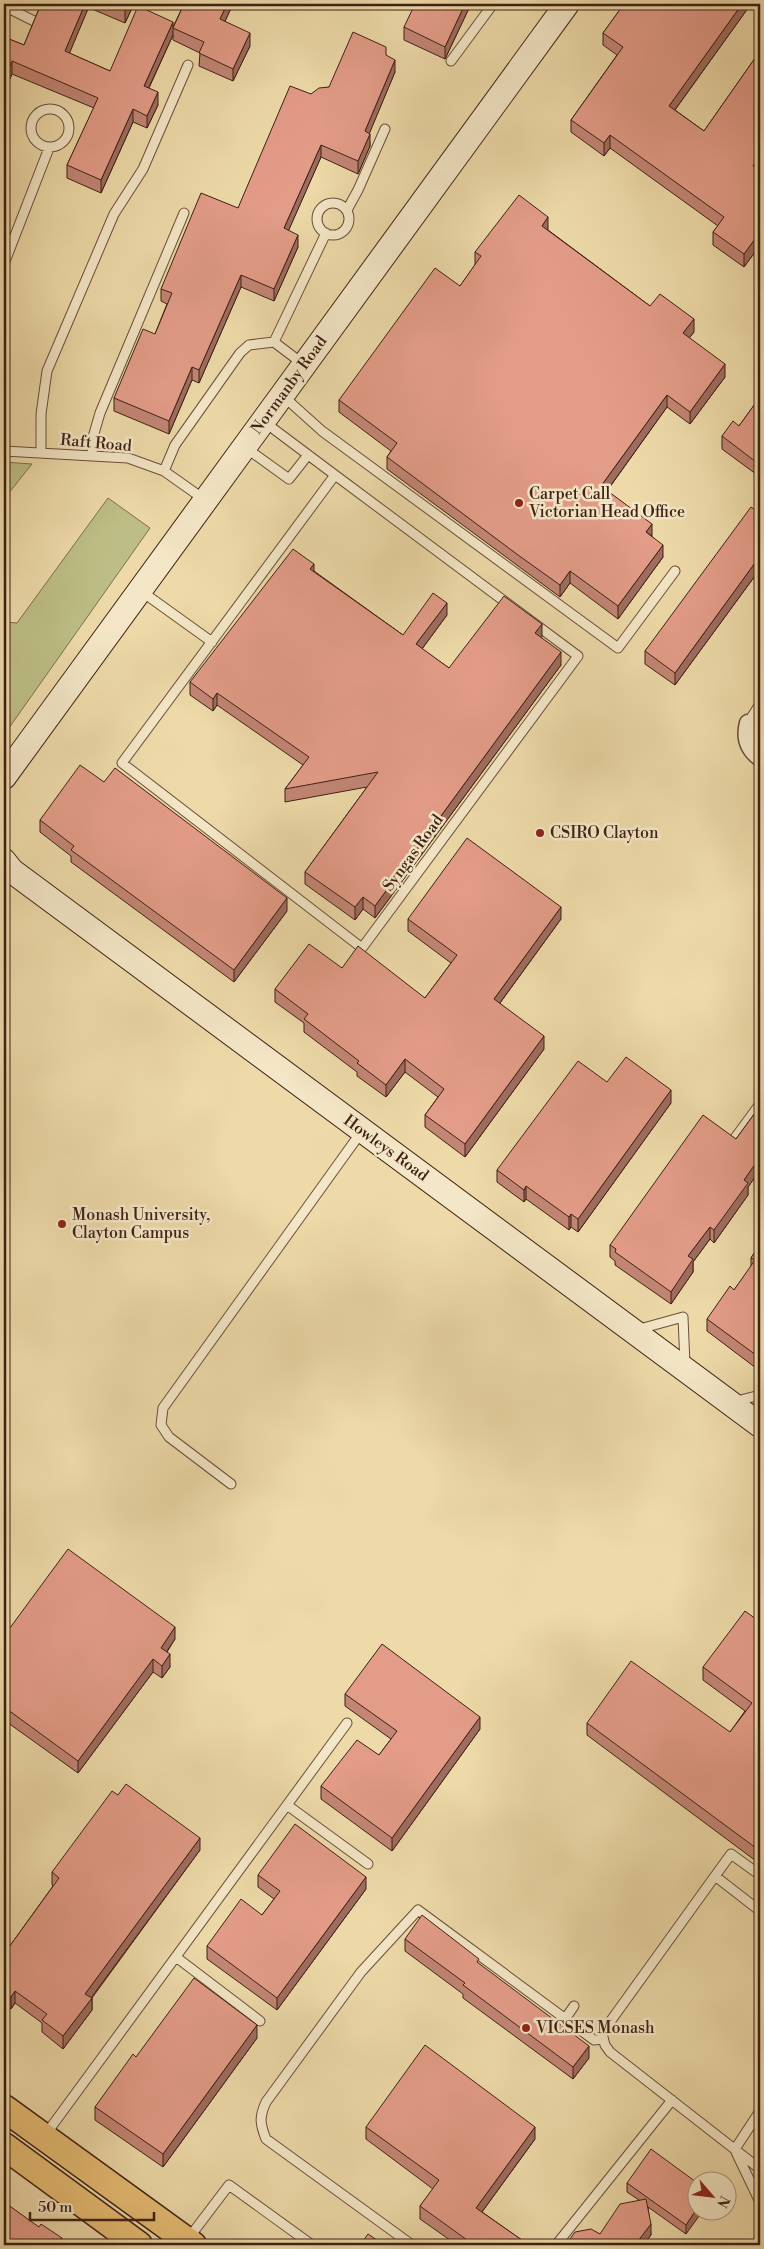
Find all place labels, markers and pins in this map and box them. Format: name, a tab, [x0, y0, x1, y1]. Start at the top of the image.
place label: Carpet Call Victorian Head Office	[528, 484, 685, 522]
marker: Carpet Call Victorian Head Office	[513, 497, 525, 509]
place label: CSIRO Clayton	[550, 823, 659, 843]
marker: CSIRO Clayton	[534, 827, 546, 839]
place label: Monash University, Clayton Campus	[72, 1205, 210, 1243]
marker: Monash University, Clayton Campus	[56, 1218, 68, 1230]
place label: VICSES Monash	[535, 2018, 655, 2038]
marker: VICSES Monash	[520, 2022, 532, 2034]

